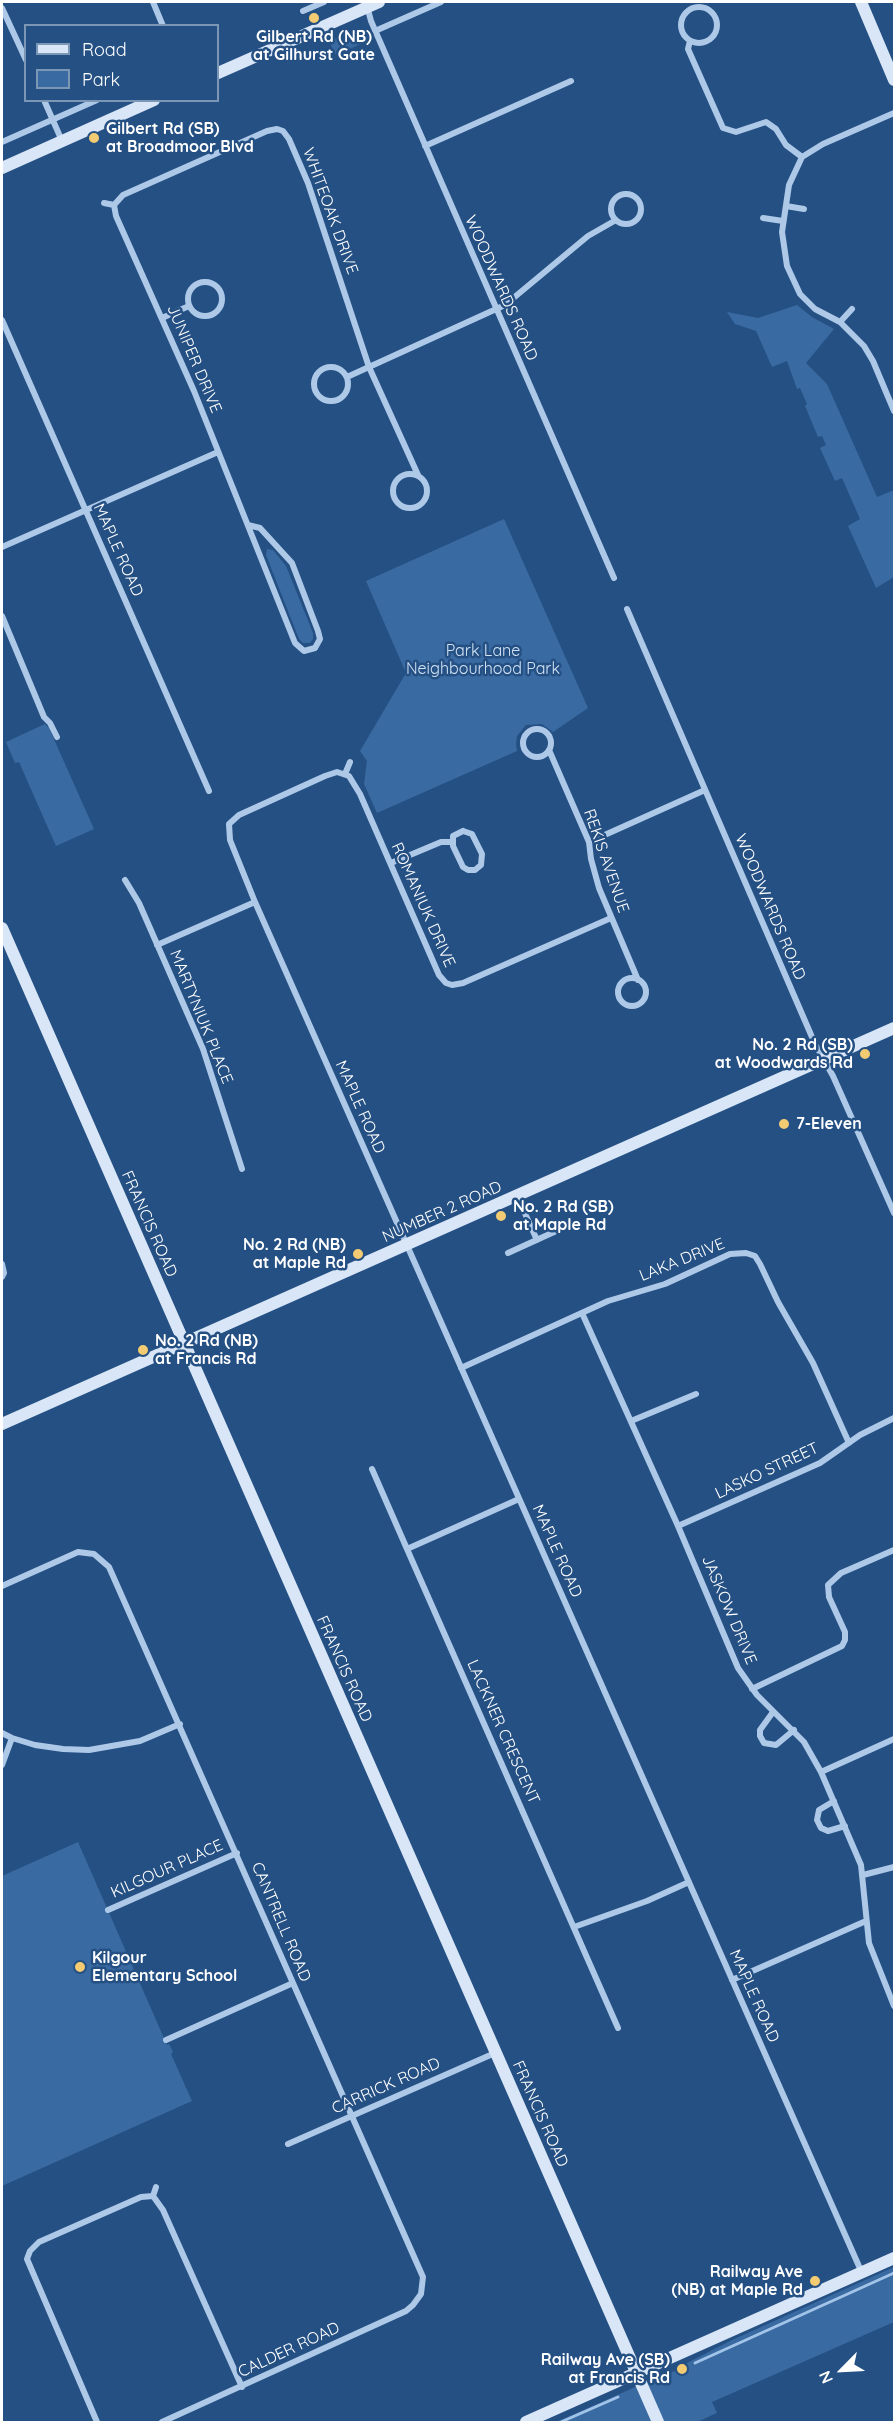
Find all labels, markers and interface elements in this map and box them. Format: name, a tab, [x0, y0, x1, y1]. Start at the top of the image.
marker: Gilbert Rd (NB) at Gilhurst Gate	[307, 11, 321, 25]
legend	[24, 24, 219, 102]
place label: Gilbert Rd (NB) at Gilhurst Gate	[253, 27, 375, 65]
text: Road	[82, 38, 127, 61]
text: Park	[82, 68, 120, 91]
place label: Gilbert Rd (SB) at Broadmoor Blvd	[106, 119, 254, 157]
marker: Gilbert Rd (SB) at Broadmoor Blvd	[87, 131, 101, 145]
street label: WHITEOAK DRIVE	[298, 145, 362, 277]
street label: WOODWARDS ROAD	[460, 212, 542, 364]
street label: JUNIPER DRIVE	[163, 302, 225, 416]
street label: MAPLE ROAD	[89, 501, 147, 599]
park label: Park Lane Neighbourhood Park	[406, 641, 560, 679]
street label: REKIS AVENUE	[579, 806, 633, 916]
street label: WOODWARDS ROAD	[731, 831, 809, 983]
street label: ROMANIUK DRIVE	[387, 840, 459, 970]
street label: MARTYNIUK PLACE	[165, 947, 237, 1087]
place label: No. 2 Rd (SB) at Woodwards Rd	[715, 1035, 853, 1073]
marker: No. 2 Rd (SB) at Woodwards Rd	[858, 1047, 872, 1061]
street label: MAPLE ROAD	[331, 1058, 389, 1156]
place label: 7-Eleven	[796, 1114, 862, 1134]
marker: 7-Eleven	[777, 1117, 791, 1131]
street label: FRANCIS ROAD	[117, 1168, 181, 1280]
street label: NUMBER 2 ROAD	[379, 1177, 505, 1247]
place label: No. 2 Rd (SB) at Maple Rd	[513, 1197, 614, 1235]
marker: No. 2 Rd (SB) at Maple Rd	[494, 1209, 508, 1223]
street label: LAKA DRIVE	[637, 1234, 727, 1286]
place label: No. 2 Rd (NB) at Maple Rd	[243, 1235, 346, 1273]
marker: No. 2 Rd (NB) at Maple Rd	[351, 1247, 365, 1261]
place label: No. 2 Rd (NB) at Francis Rd	[155, 1331, 258, 1369]
marker: No. 2 Rd (NB) at Francis Rd	[136, 1343, 150, 1357]
street label: LASKO STREET	[712, 1439, 822, 1503]
street label: MAPLE ROAD	[528, 1502, 586, 1600]
street label: JASKOW DRIVE	[697, 1553, 761, 1667]
street label: FRANCIS ROAD	[312, 1613, 376, 1725]
street label: LACKNER CRESCENT	[463, 1657, 543, 1807]
street label: KILGOUR PLACE	[108, 1836, 226, 1902]
street label: CANTRELL ROAD	[247, 1859, 315, 1985]
street label: MAPLE ROAD	[725, 1947, 783, 2045]
place label: Kilgour Elementary School	[92, 1948, 237, 1986]
marker: Kilgour Elementary School	[73, 1960, 87, 1974]
street label: CARRICK ROAD	[329, 2054, 443, 2118]
street label: FRANCIS ROAD	[508, 2058, 572, 2170]
place label: Railway Ave (NB) at Maple Rd	[672, 2262, 803, 2300]
marker: Railway Ave (NB) at Maple Rd	[808, 2274, 822, 2288]
street label: CALDER ROAD	[235, 2318, 343, 2382]
north arrow	[812, 2340, 872, 2400]
place label: Railway Ave (SB) at Francis Rd	[541, 2350, 670, 2388]
marker: Railway Ave (SB) at Francis Rd	[675, 2362, 689, 2376]
text: N	[814, 2368, 837, 2387]

